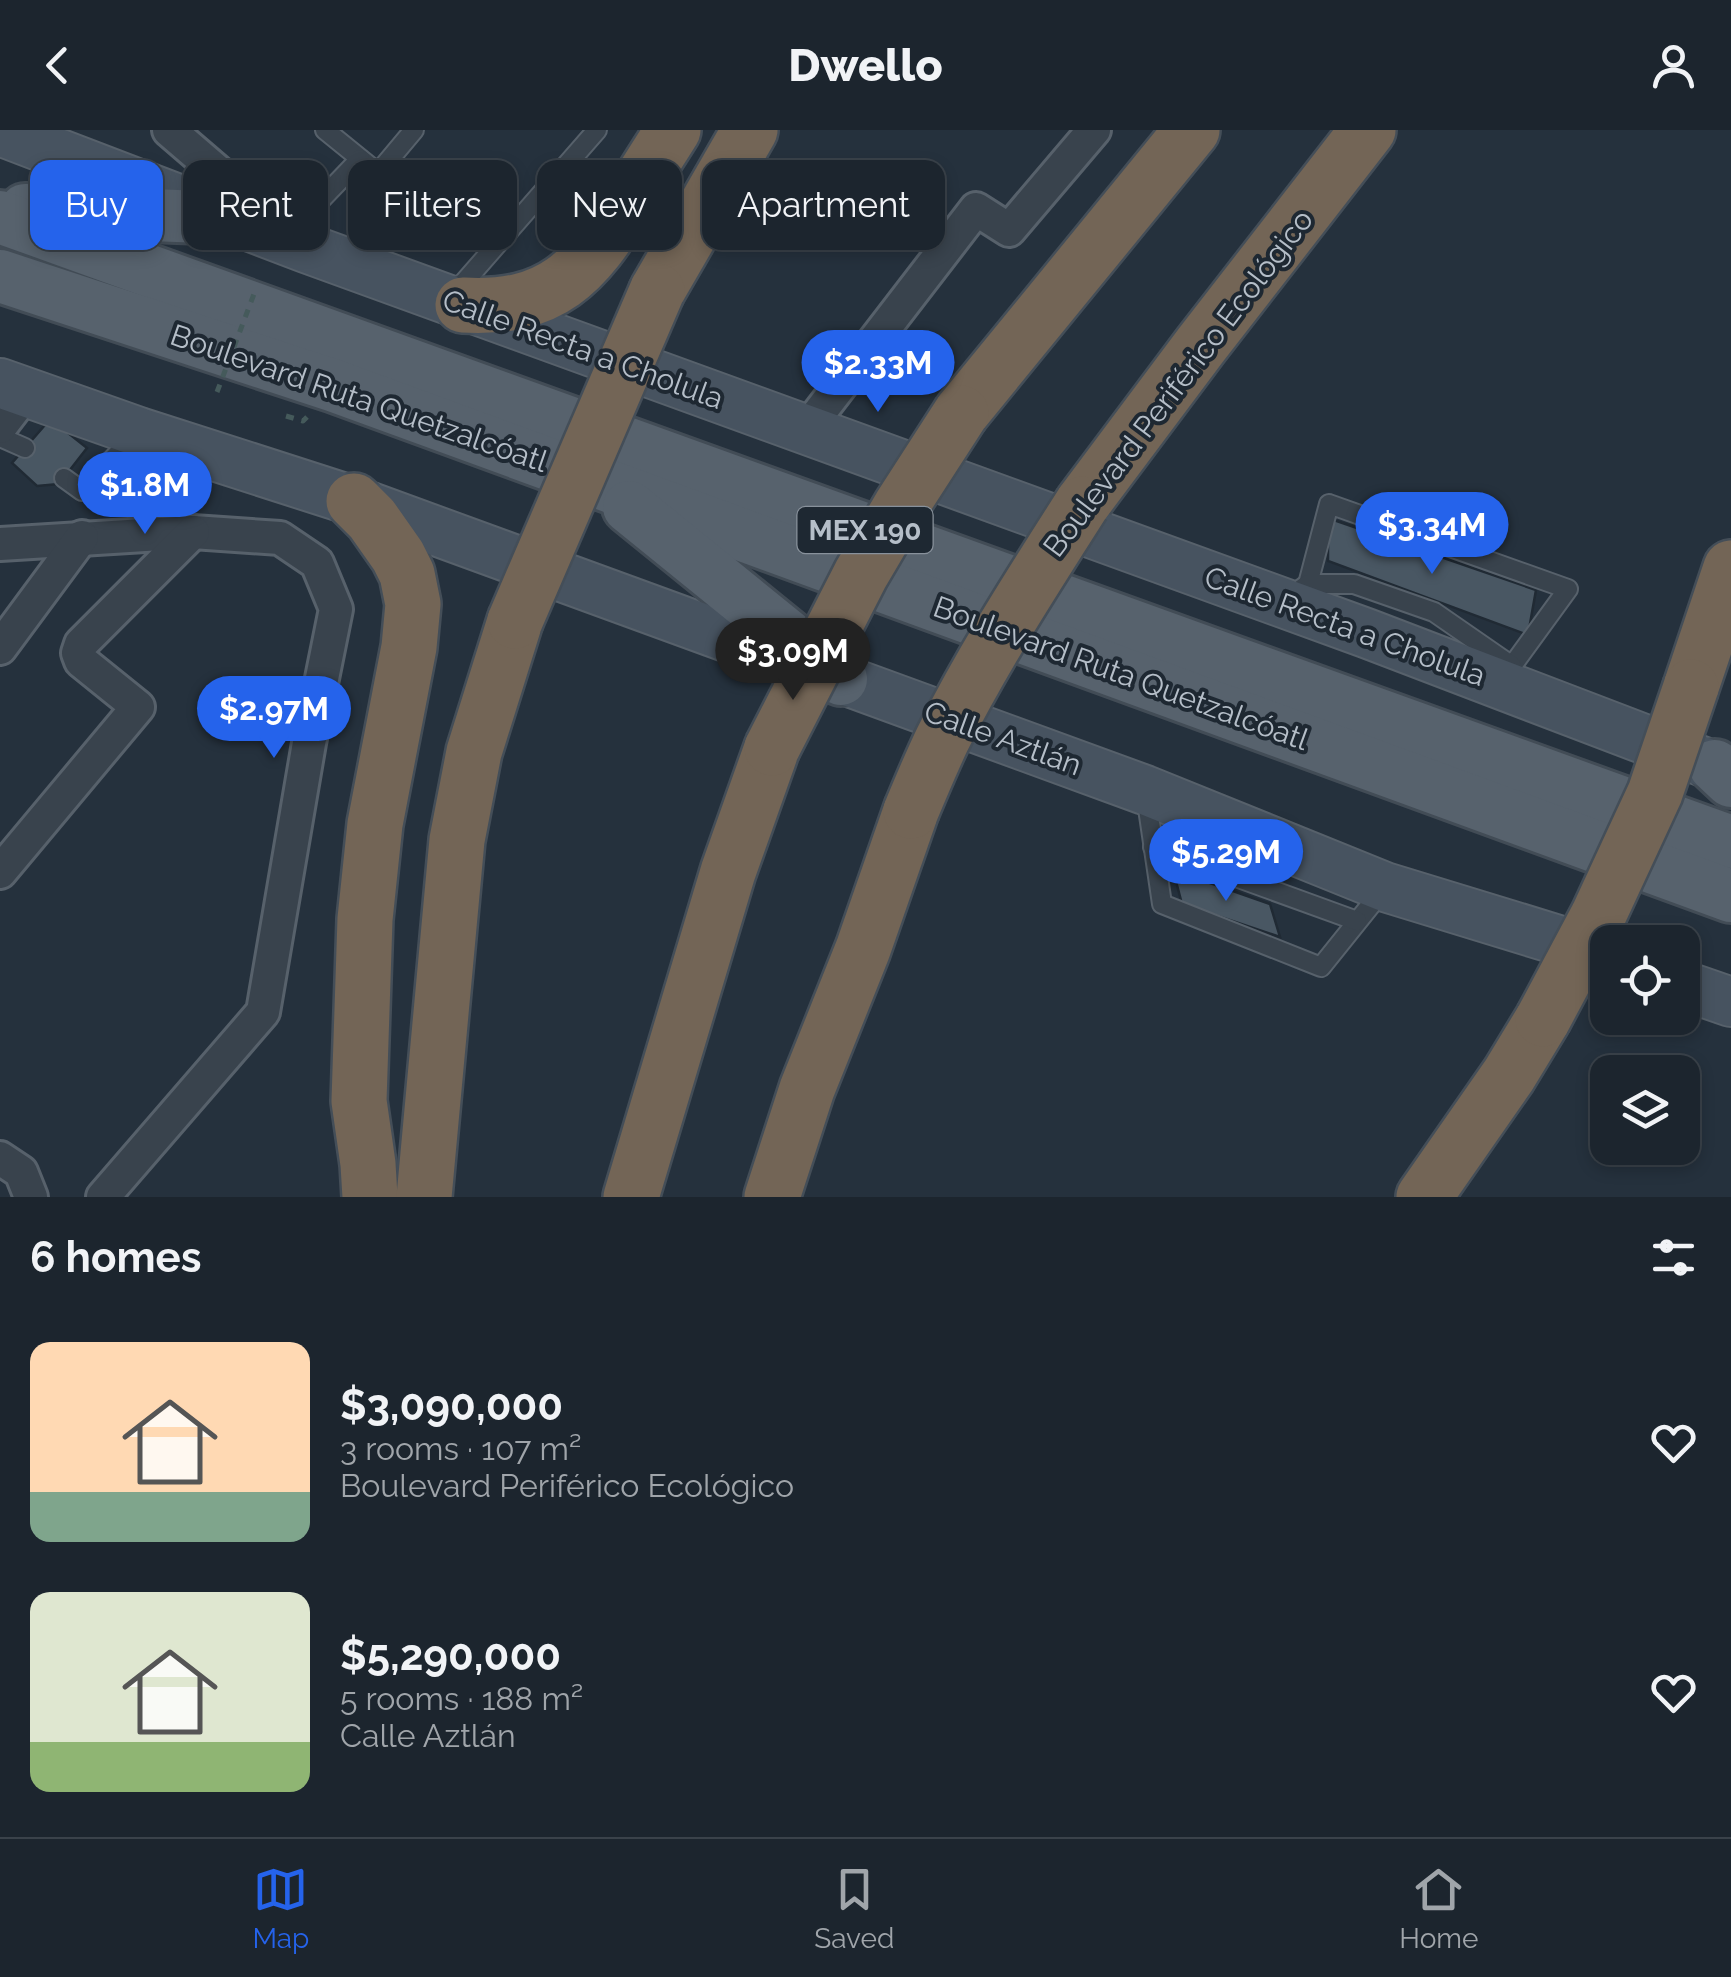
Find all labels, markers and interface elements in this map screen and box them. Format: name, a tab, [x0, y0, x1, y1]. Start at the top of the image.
icon: back	[30, 38, 85, 93]
icon: person	[1646, 38, 1701, 93]
text: Dwello	[788, 39, 943, 92]
chip: Buy	[30, 160, 163, 250]
chip: Rent	[183, 160, 328, 250]
chip: Filters	[348, 160, 517, 250]
chip: New	[537, 160, 682, 250]
chip: Apartment	[702, 160, 945, 250]
street label: Boulevard Periférico Ecológico	[1036, 203, 1320, 563]
street label: Calle Recta a Cholula	[438, 282, 728, 416]
street label: Boulevard Ruta Quetzalcóatl	[166, 317, 553, 479]
pin: $2.33M	[797, 330, 959, 415]
text: $2.33M	[824, 344, 932, 381]
pin: $1.8M	[75, 452, 215, 537]
text: $1.8M	[100, 466, 190, 503]
pin: $3.34M	[1351, 492, 1513, 577]
text: $3.34M	[1378, 506, 1486, 543]
road number: MEX 190	[798, 507, 932, 553]
street label: Calle Recta a Cholula	[1200, 559, 1490, 693]
street label: Boulevard Ruta Quetzalcóatl	[929, 589, 1314, 757]
pin: $3.09M	[712, 618, 874, 703]
text: $3.09M	[737, 632, 849, 669]
pin: $2.97M	[193, 676, 355, 761]
text: $2.97M	[219, 690, 329, 727]
street label: Calle Aztlán	[920, 693, 1086, 783]
pin: $5.29M	[1145, 819, 1307, 904]
text: $5.29M	[1171, 833, 1281, 870]
map controls	[1590, 925, 1700, 1165]
button: locate	[1590, 925, 1700, 1035]
button: layers	[1590, 1055, 1700, 1165]
icon: filters	[1646, 1230, 1701, 1285]
text: 6 homes	[30, 1233, 201, 1282]
text: $3,090,000	[340, 1381, 563, 1430]
icon: home	[110, 1382, 230, 1502]
icon: heart	[1646, 1415, 1701, 1470]
text: 3 rooms · 107 m²	[340, 1430, 581, 1467]
text: Boulevard Periférico Ecológico	[340, 1467, 794, 1504]
text: $5,290,000	[340, 1631, 561, 1680]
icon: home	[110, 1632, 230, 1752]
icon: heart	[1646, 1665, 1701, 1720]
text: 5 rooms · 188 m²	[340, 1680, 583, 1717]
text: Calle Aztlán	[340, 1717, 516, 1754]
tab: Map	[252, 1862, 309, 1955]
tab: Saved	[814, 1862, 894, 1955]
tab: Home	[1399, 1862, 1479, 1955]

